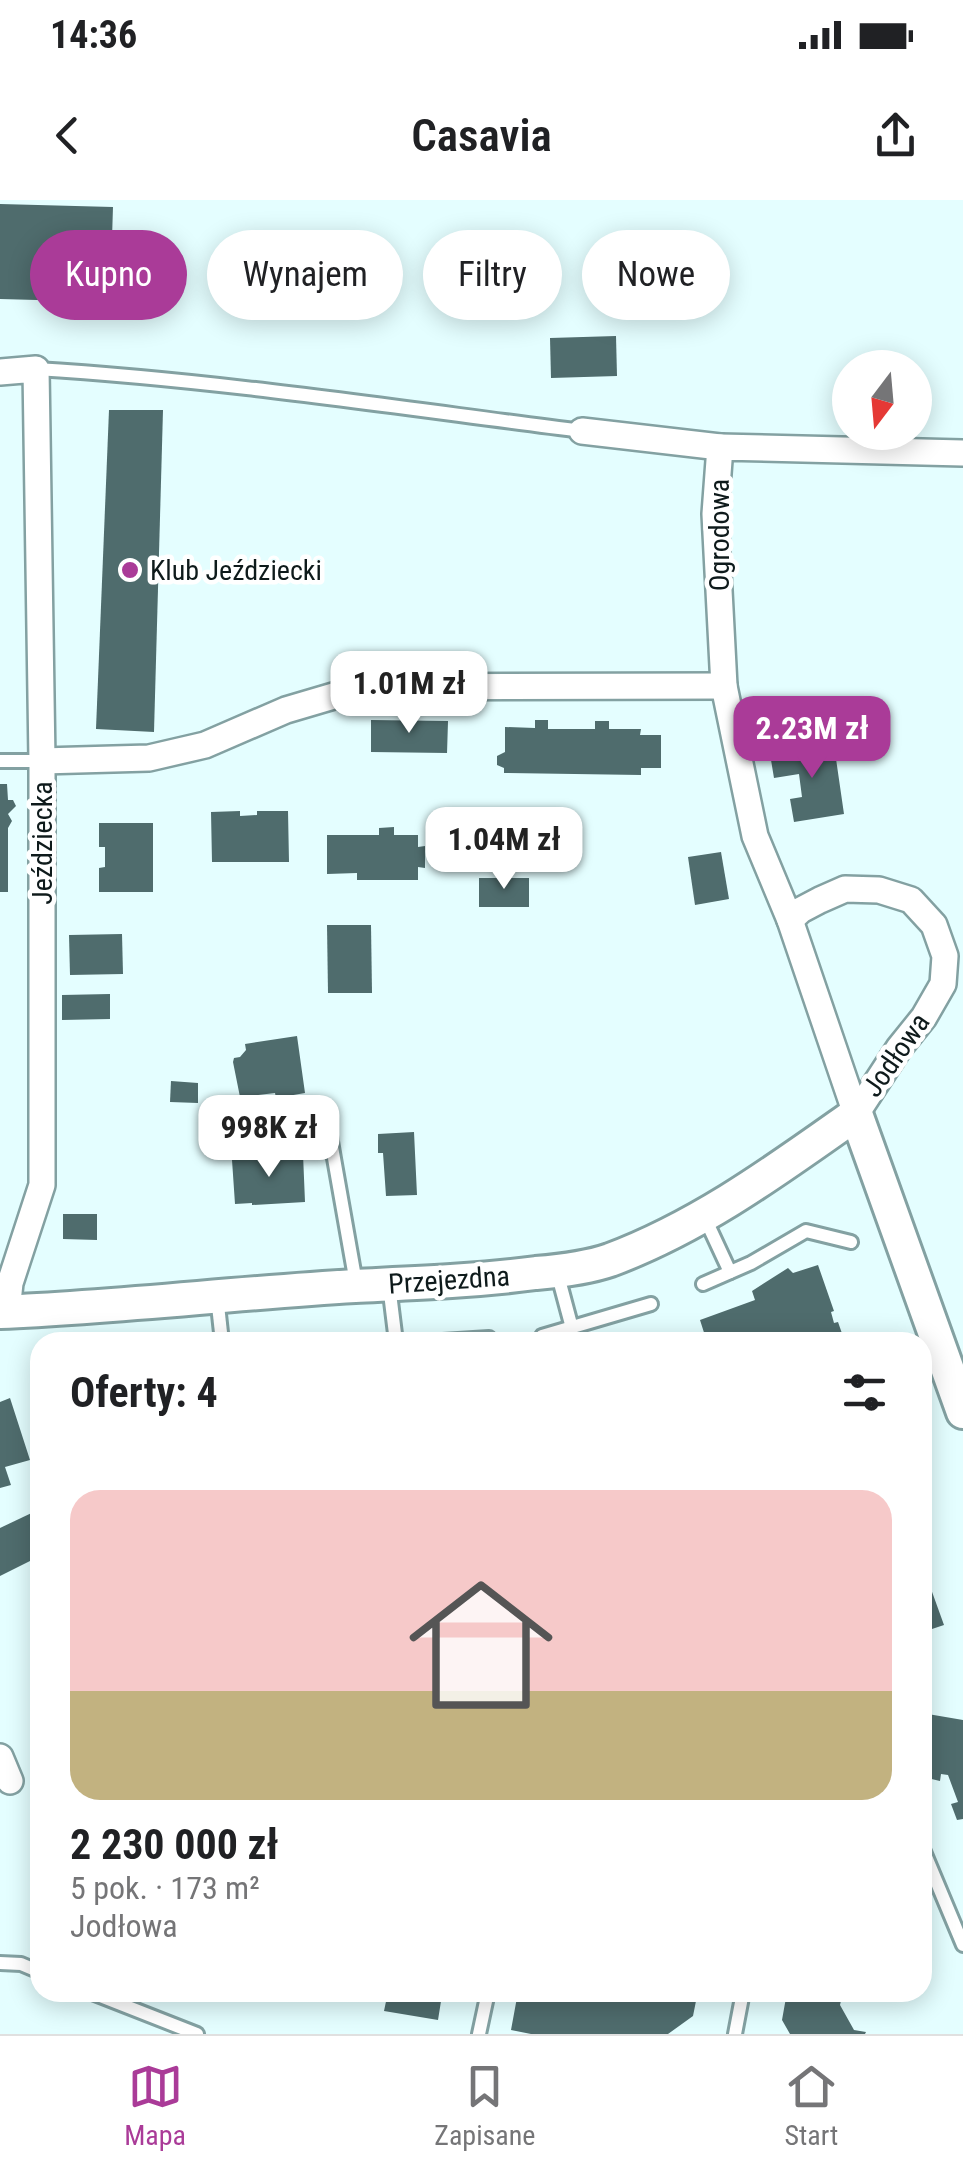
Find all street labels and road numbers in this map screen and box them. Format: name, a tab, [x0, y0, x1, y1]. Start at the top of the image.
street label: Ogrodowa	[703, 479, 736, 591]
street label: Jeździecka	[26, 781, 59, 905]
street label: Jodłowa	[855, 1007, 937, 1103]
street label: Przejezdna	[387, 1259, 511, 1301]

